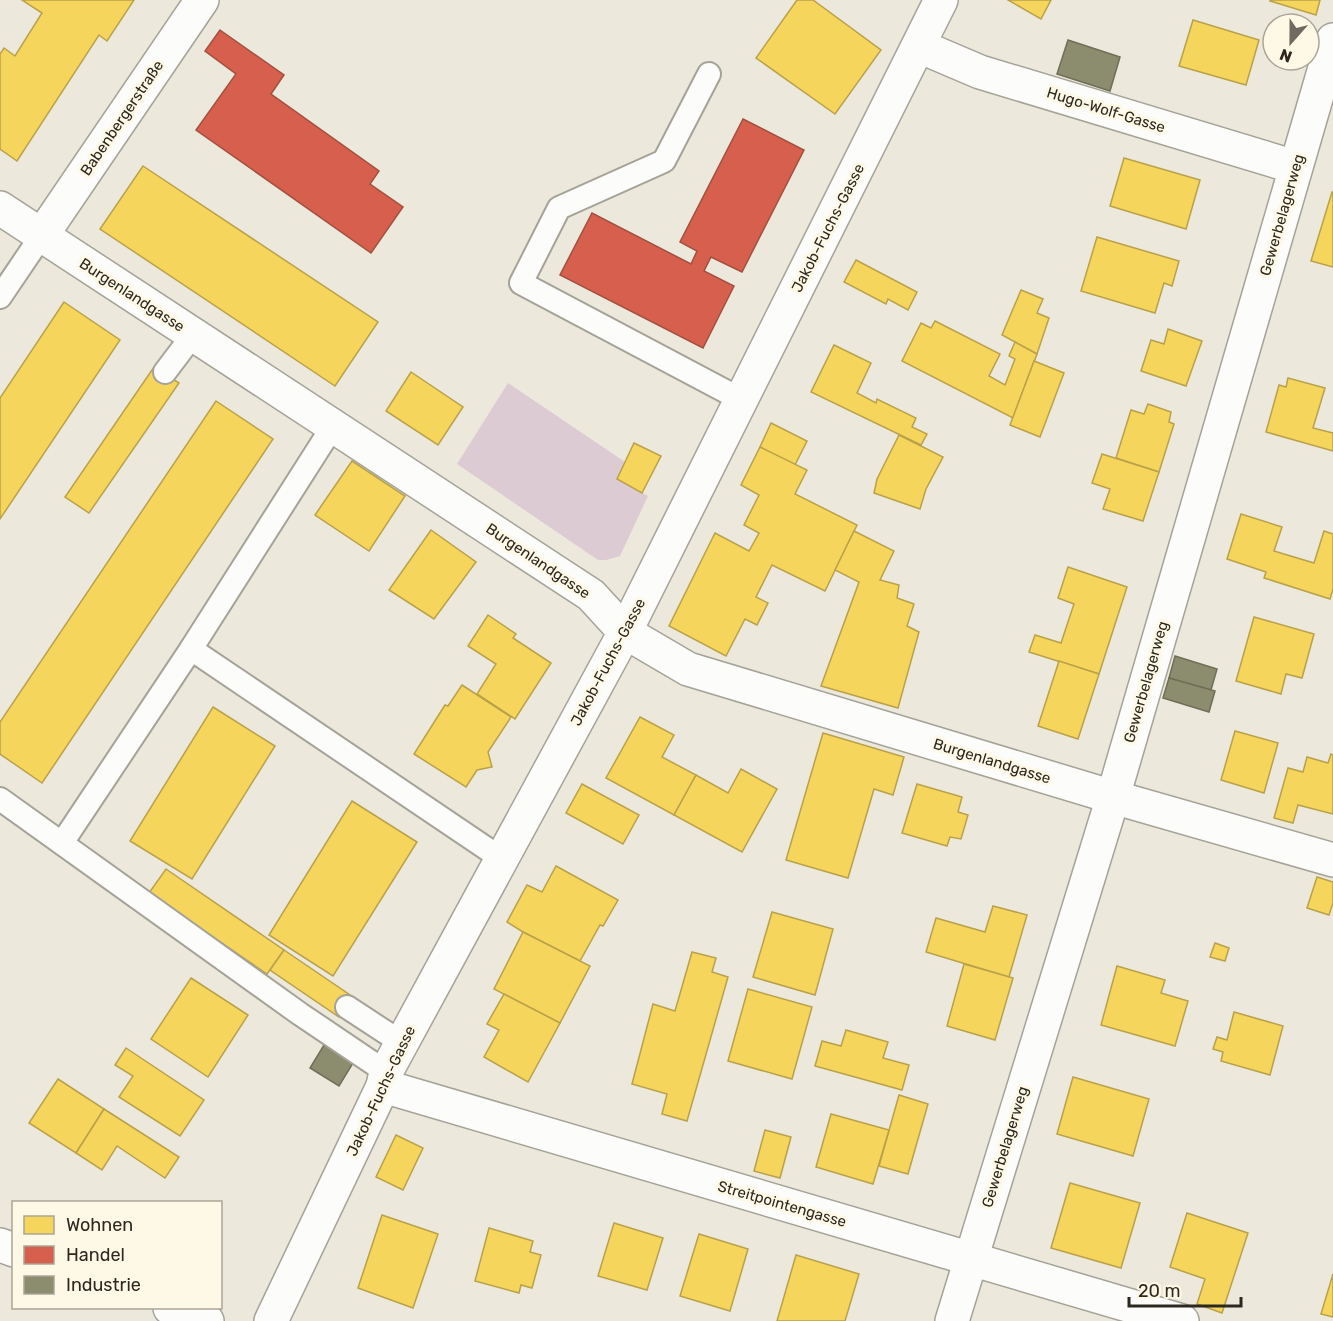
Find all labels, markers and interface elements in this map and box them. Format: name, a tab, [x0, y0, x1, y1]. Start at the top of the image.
north arrow	[1261, 12, 1321, 72]
text: N	[1277, 45, 1295, 66]
street label: Babenbergerstraße	[77, 57, 167, 179]
street label: Hugo-Wolf-Gasse	[1045, 83, 1167, 137]
street label: Gewerbelagerweg	[1256, 152, 1308, 278]
street label: Jakob-Fuchs-Gasse	[788, 161, 868, 295]
street label: Burgenlandgasse	[76, 254, 188, 336]
street label: Burgenlandgasse	[482, 519, 594, 603]
street label: Jakob-Fuchs-Gasse	[567, 595, 649, 729]
street label: Gewerbelagerweg	[1120, 619, 1172, 745]
street label: Burgenlandgasse	[931, 735, 1053, 787]
street label: Jakob-Fuchs-Gasse	[343, 1023, 419, 1159]
street label: Gewerbelagerweg	[978, 1084, 1032, 1210]
street label: Streitpointengasse	[716, 1177, 848, 1231]
legend	[12, 1201, 222, 1309]
text: Wohnen	[66, 1214, 133, 1236]
text: Handel	[66, 1244, 125, 1266]
scale bar	[1129, 1270, 1242, 1308]
text: Industrie	[66, 1274, 141, 1296]
text: 20 m	[1138, 1280, 1180, 1302]

